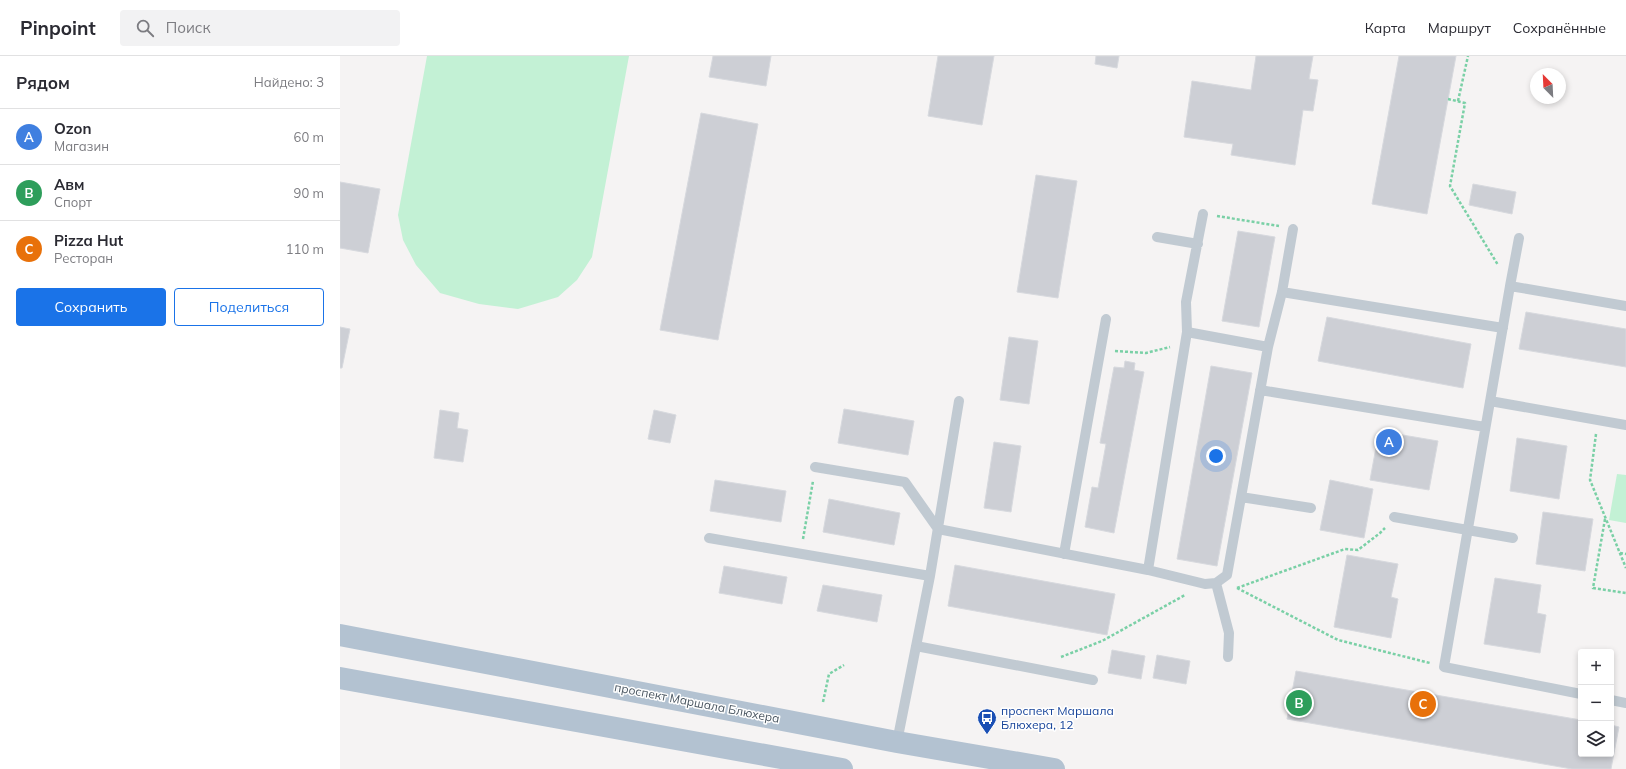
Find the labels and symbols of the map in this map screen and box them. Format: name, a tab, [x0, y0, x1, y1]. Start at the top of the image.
north arrow	[1530, 68, 1566, 104]
pin: A	[1376, 427, 1402, 457]
your location	[1206, 446, 1226, 466]
street label: проспект Маршала Блюхера	[613, 679, 781, 726]
pin: B	[1286, 688, 1312, 718]
pin: C	[1410, 689, 1436, 719]
place label: проспект Маршала Блюхера, 12	[1001, 703, 1114, 732]
bus stop icon: проспект Маршала Блюхера, 12	[976, 707, 998, 735]

